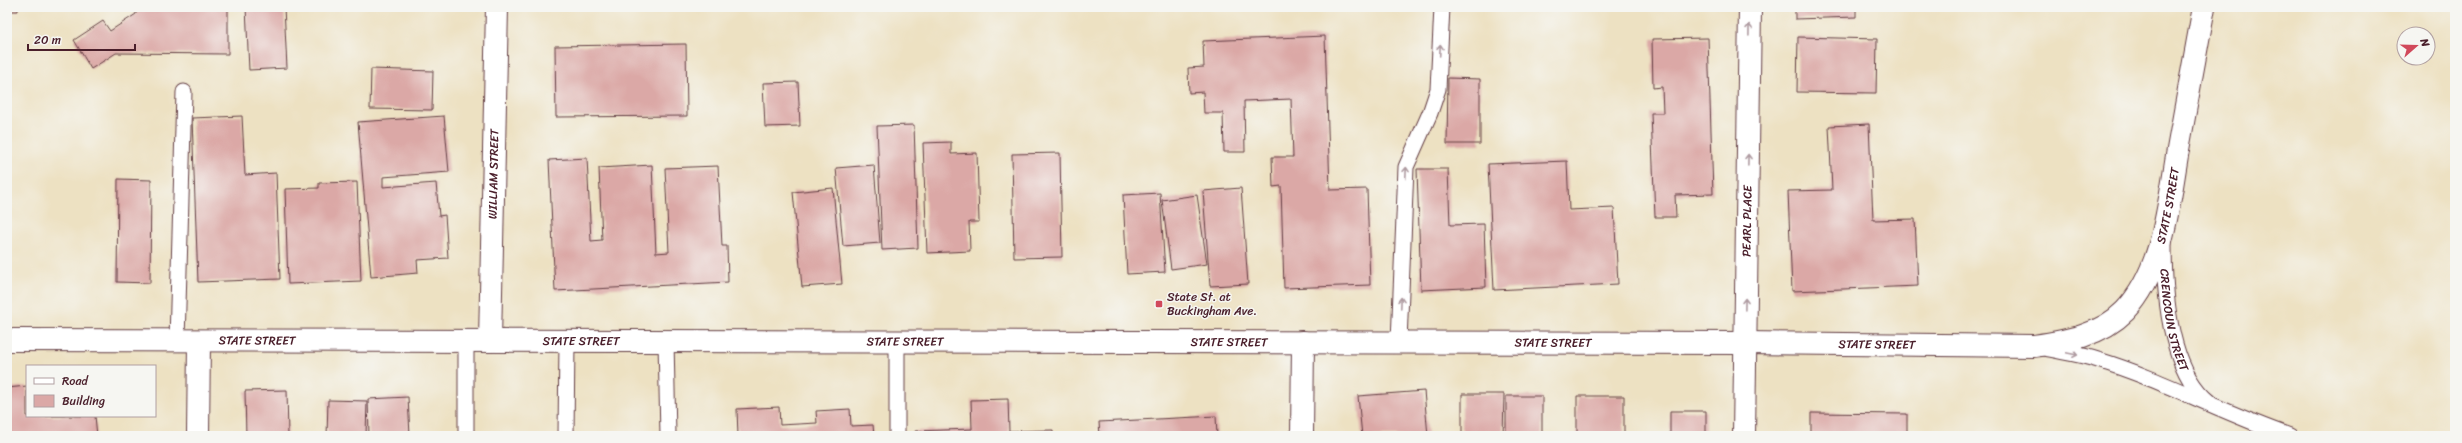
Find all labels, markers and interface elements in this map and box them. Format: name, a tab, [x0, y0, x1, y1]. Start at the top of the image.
one-way arrow	[1746, 24, 1753, 37]
scale bar	[28, 26, 135, 52]
north arrow	[2396, 26, 2436, 66]
text: 20 m	[34, 29, 61, 51]
text: N	[2414, 35, 2435, 50]
one-way arrow	[1436, 44, 1444, 57]
street label: WILLIAM STREET	[482, 128, 505, 219]
one-way arrow	[1744, 154, 1751, 167]
street label: STATE STREET	[2150, 164, 2186, 246]
one-way arrow	[1402, 167, 1409, 180]
street label: PEARL PLACE	[1736, 184, 1759, 257]
street label: CRENCOUN STREET	[2154, 268, 2196, 376]
place label: State St. at Buckingham Ave.	[1167, 286, 1257, 322]
one-way arrow	[1397, 297, 1405, 310]
one-way arrow	[1742, 298, 1749, 311]
marker: State St. at Buckingham Ave.	[1154, 299, 1164, 309]
street label: STATE STREET	[218, 329, 297, 352]
street label: STATE STREET	[542, 330, 621, 352]
street label: STATE STREET	[866, 330, 945, 353]
street label: STATE STREET	[1190, 331, 1269, 353]
street label: STATE STREET	[1514, 332, 1593, 354]
street label: STATE STREET	[1838, 333, 1917, 356]
one-way arrow	[2065, 350, 2078, 358]
legend	[26, 365, 156, 417]
text: Road	[62, 370, 89, 392]
text: Building	[62, 390, 105, 412]

